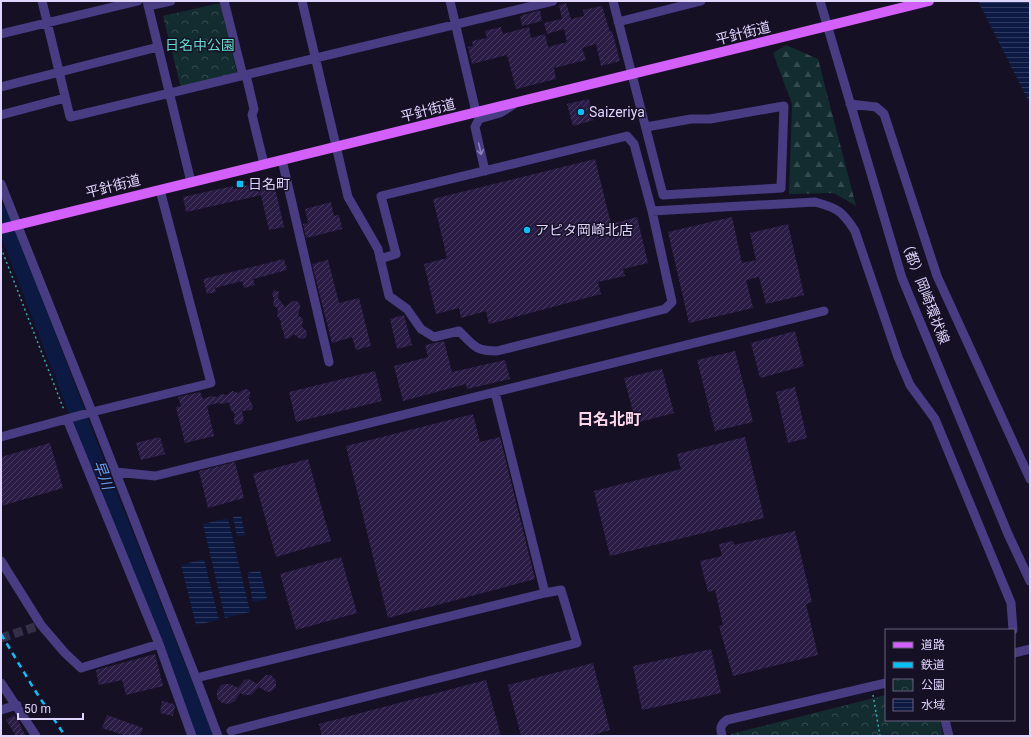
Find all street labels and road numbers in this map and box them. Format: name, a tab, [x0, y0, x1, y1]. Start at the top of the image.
street label: 平針街道	[714, 18, 772, 48]
street label: 平針街道	[399, 95, 457, 125]
street label: 平針街道	[84, 171, 142, 201]
street label: （都）岡崎環状線	[897, 236, 953, 346]

